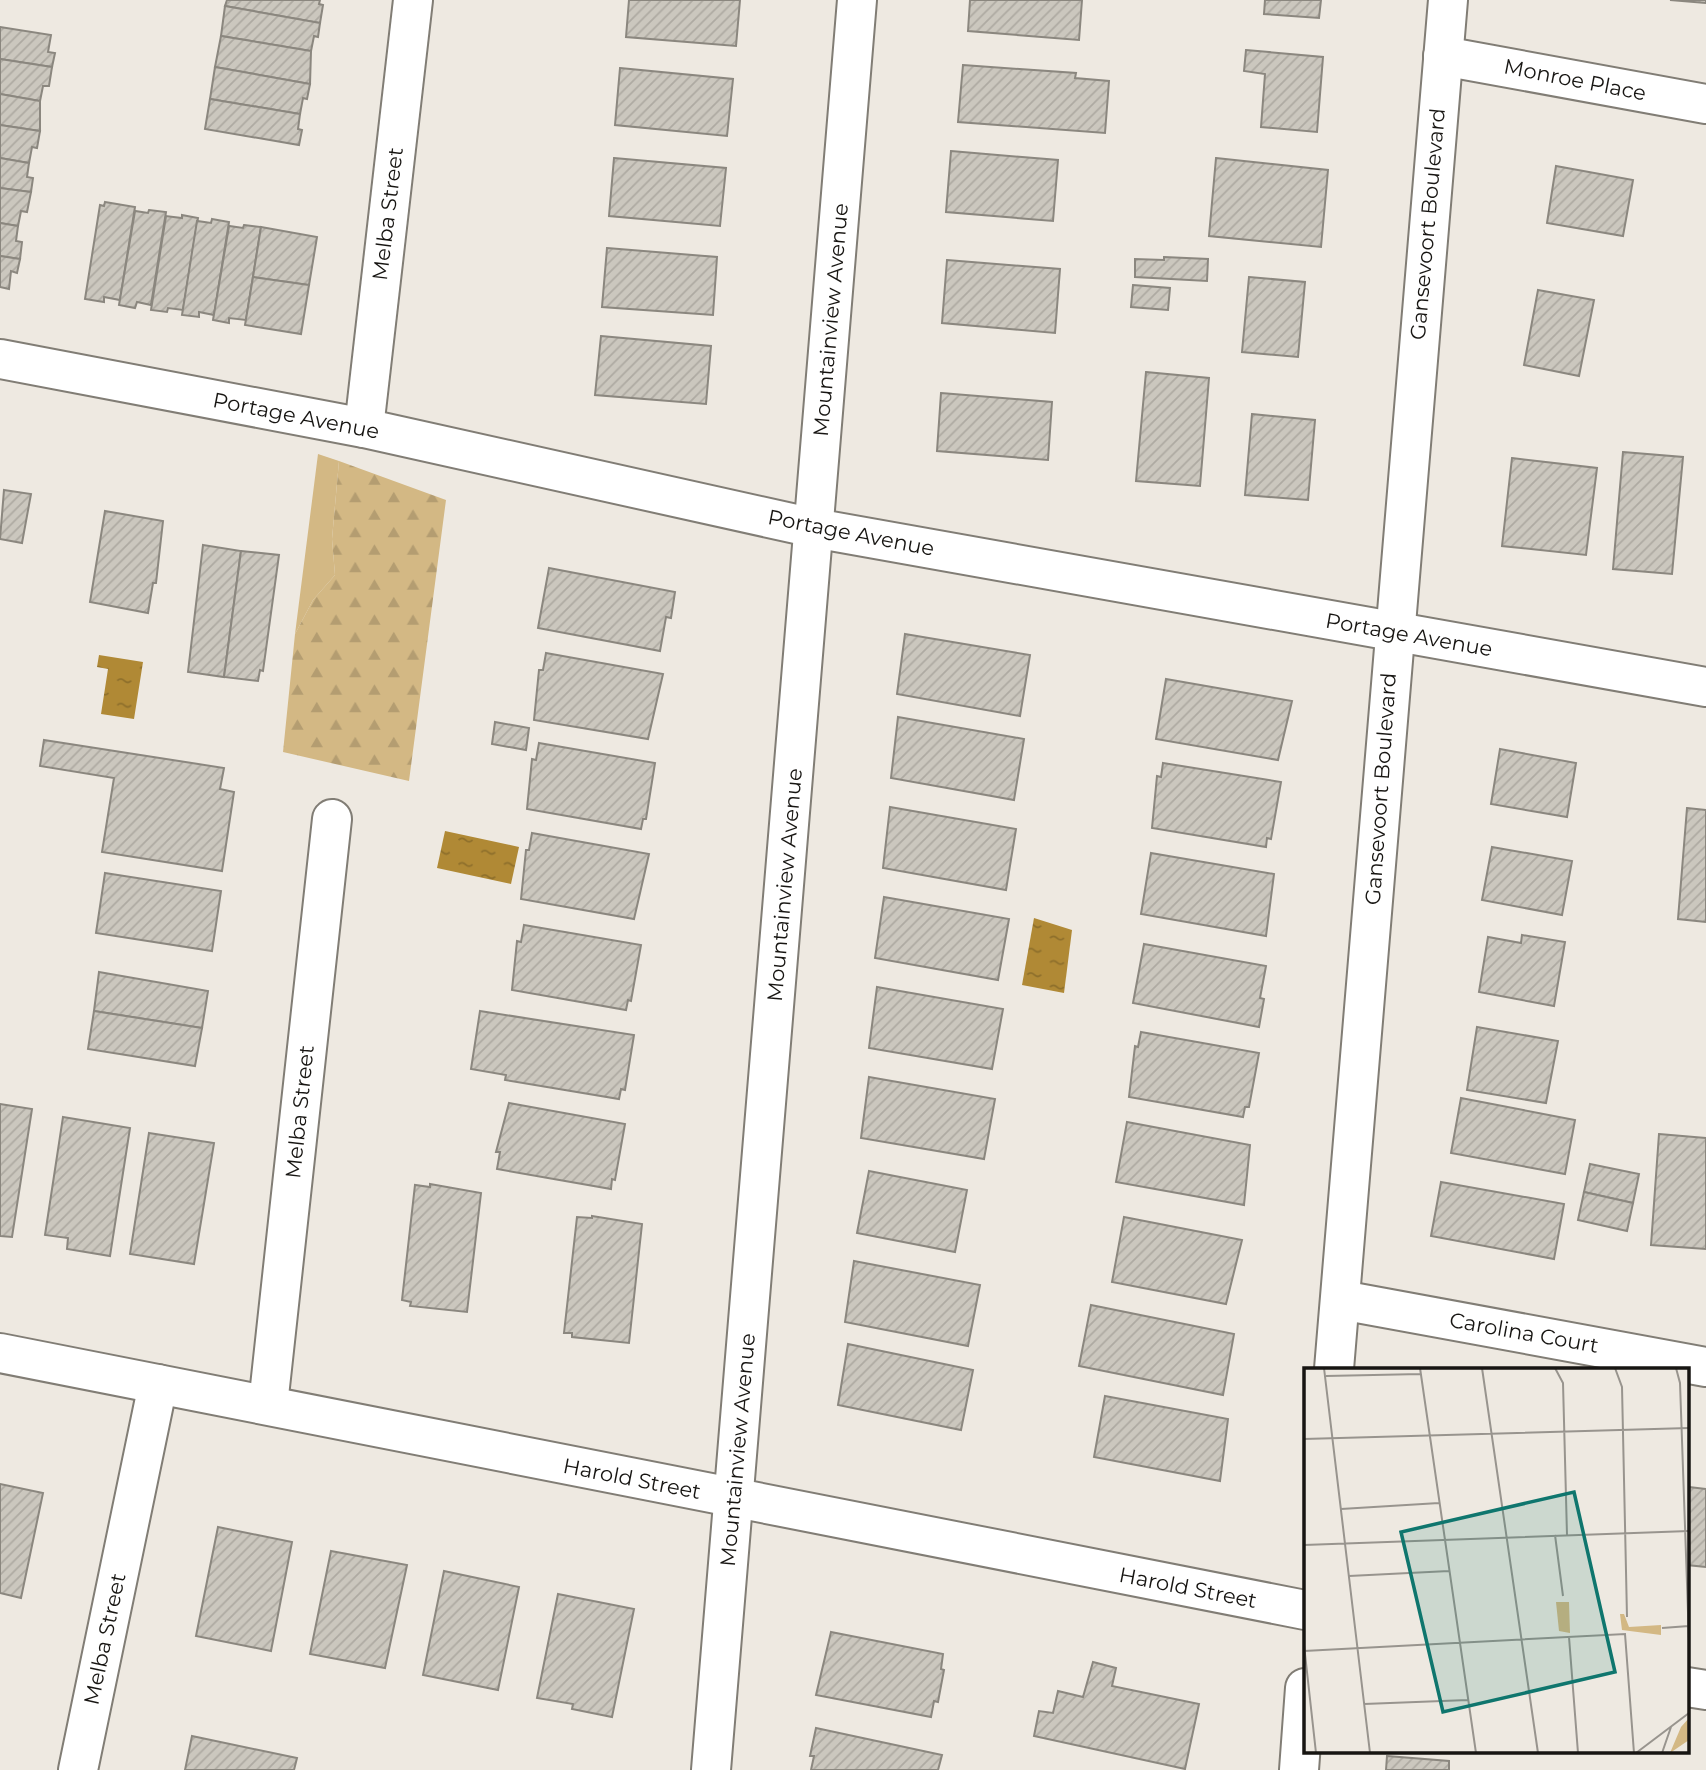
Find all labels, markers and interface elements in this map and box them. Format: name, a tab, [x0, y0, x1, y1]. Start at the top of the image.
street label: Monroe Place	[1502, 53, 1648, 106]
street label: Gansevoort Boulevard	[1405, 107, 1450, 341]
street label: Melba Street	[367, 146, 408, 282]
street label: Mountainview Avenue	[808, 202, 853, 438]
street label: Portage Avenue	[211, 387, 381, 444]
street label: Portage Avenue	[766, 504, 936, 561]
street label: Portage Avenue	[1324, 608, 1494, 661]
street label: Gansevoort Boulevard	[1360, 672, 1401, 906]
street label: Mountainview Avenue	[762, 767, 807, 1003]
street label: Melba Street	[280, 1044, 319, 1180]
street label: Carolina Court	[1448, 1307, 1601, 1358]
street label: Mountainview Avenue	[715, 1332, 760, 1568]
inset map	[1304, 1368, 1688, 1752]
street label: Harold Street	[561, 1453, 703, 1504]
street label: Harold Street	[1117, 1562, 1259, 1613]
street label: Melba Street	[78, 1571, 131, 1707]

